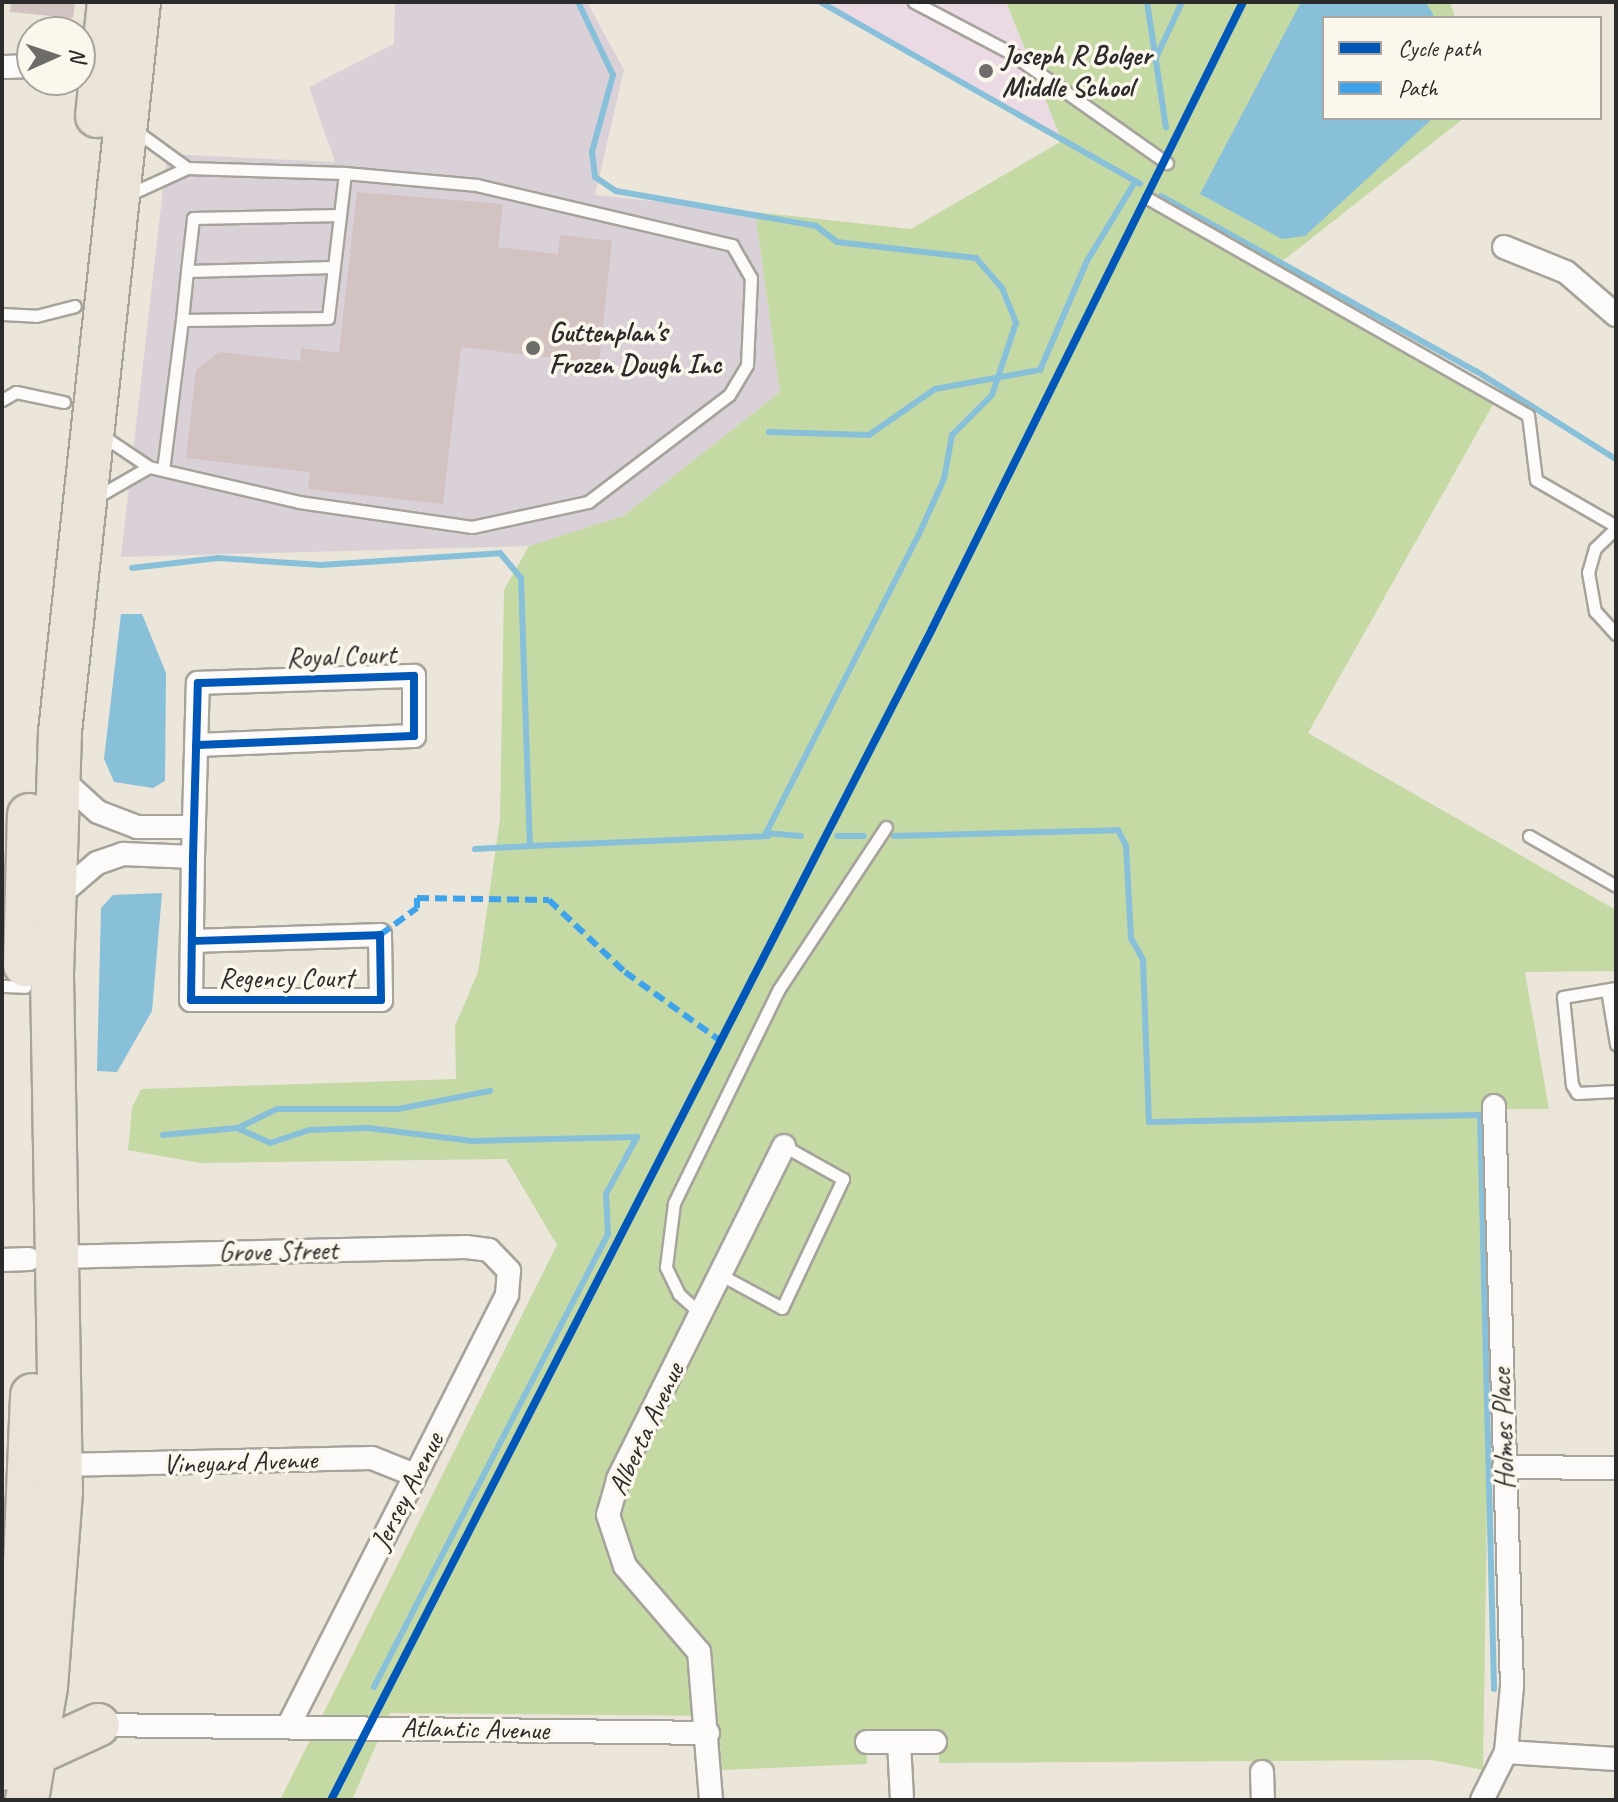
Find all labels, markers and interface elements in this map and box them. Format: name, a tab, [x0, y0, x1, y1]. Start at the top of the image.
north arrow	[16, 16, 96, 96]
legend	[1322, 16, 1602, 120]
text: Cycle path	[1398, 33, 1481, 63]
place label: Joseph R Bolger Middle School	[1002, 38, 1152, 104]
text: N	[64, 47, 92, 62]
marker: Joseph R Bolger Middle School	[977, 62, 995, 80]
text: Path	[1398, 73, 1438, 103]
place label: Guttenplan's Frozen Dough Inc	[549, 315, 721, 381]
marker: Guttenplan's Frozen Dough Inc	[524, 339, 542, 357]
street label: Royal Court	[286, 637, 396, 675]
street label: Regency Court	[218, 961, 354, 995]
street label: Grove Street	[218, 1233, 338, 1269]
street label: Alberta Avenue	[601, 1358, 691, 1500]
street label: Holmes Place	[1484, 1367, 1522, 1491]
street label: Jersey Avenue	[363, 1427, 451, 1555]
street label: Vineyard Avenue	[163, 1443, 317, 1481]
street label: Atlantic Avenue	[401, 1711, 549, 1747]

